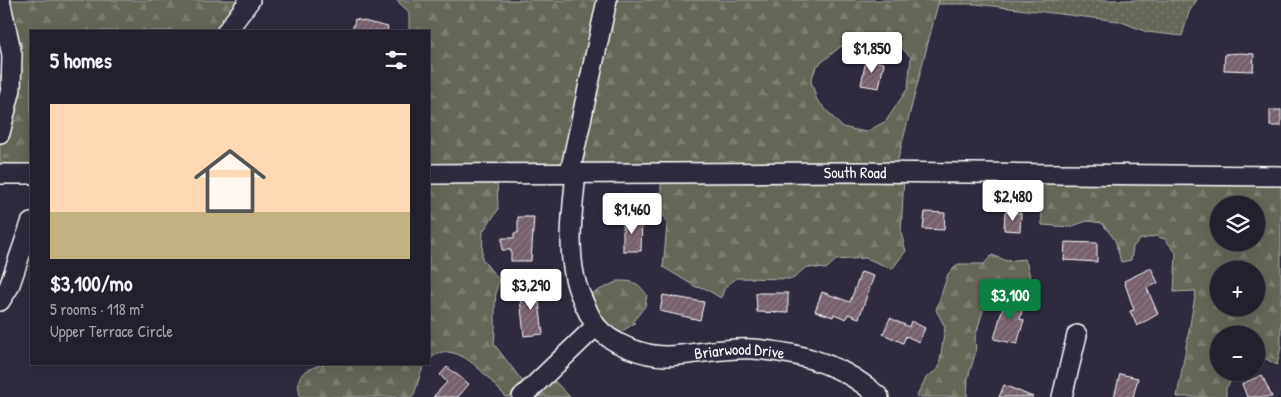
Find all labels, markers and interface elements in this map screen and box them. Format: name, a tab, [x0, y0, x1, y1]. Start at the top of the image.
pin: $1,850	[831, 32, 913, 74]
text: $1,850	[853, 37, 891, 59]
text: 5 homes	[50, 46, 112, 75]
icon: filters	[382, 46, 410, 74]
icon: home	[185, 136, 275, 226]
street label: South Road	[824, 161, 886, 183]
pin: $2,480	[972, 180, 1054, 222]
text: $2,480	[994, 185, 1032, 207]
pin: $1,460	[591, 192, 673, 235]
map controls	[1210, 196, 1265, 381]
button: layers	[1210, 196, 1265, 251]
text: $1,460	[614, 198, 650, 220]
button: +	[1210, 261, 1265, 316]
pin: $3,290	[490, 268, 572, 311]
text: $3,100/mo	[50, 269, 132, 298]
text: $3,290	[511, 274, 551, 296]
pin: $3,100	[969, 278, 1051, 321]
text: $3,100	[991, 284, 1029, 306]
text: 5 rooms · 118 m²	[50, 298, 144, 320]
text: Upper Terrace Circle	[50, 320, 173, 342]
button: −	[1210, 326, 1265, 381]
street label: Briarwood Drive	[693, 338, 787, 364]

